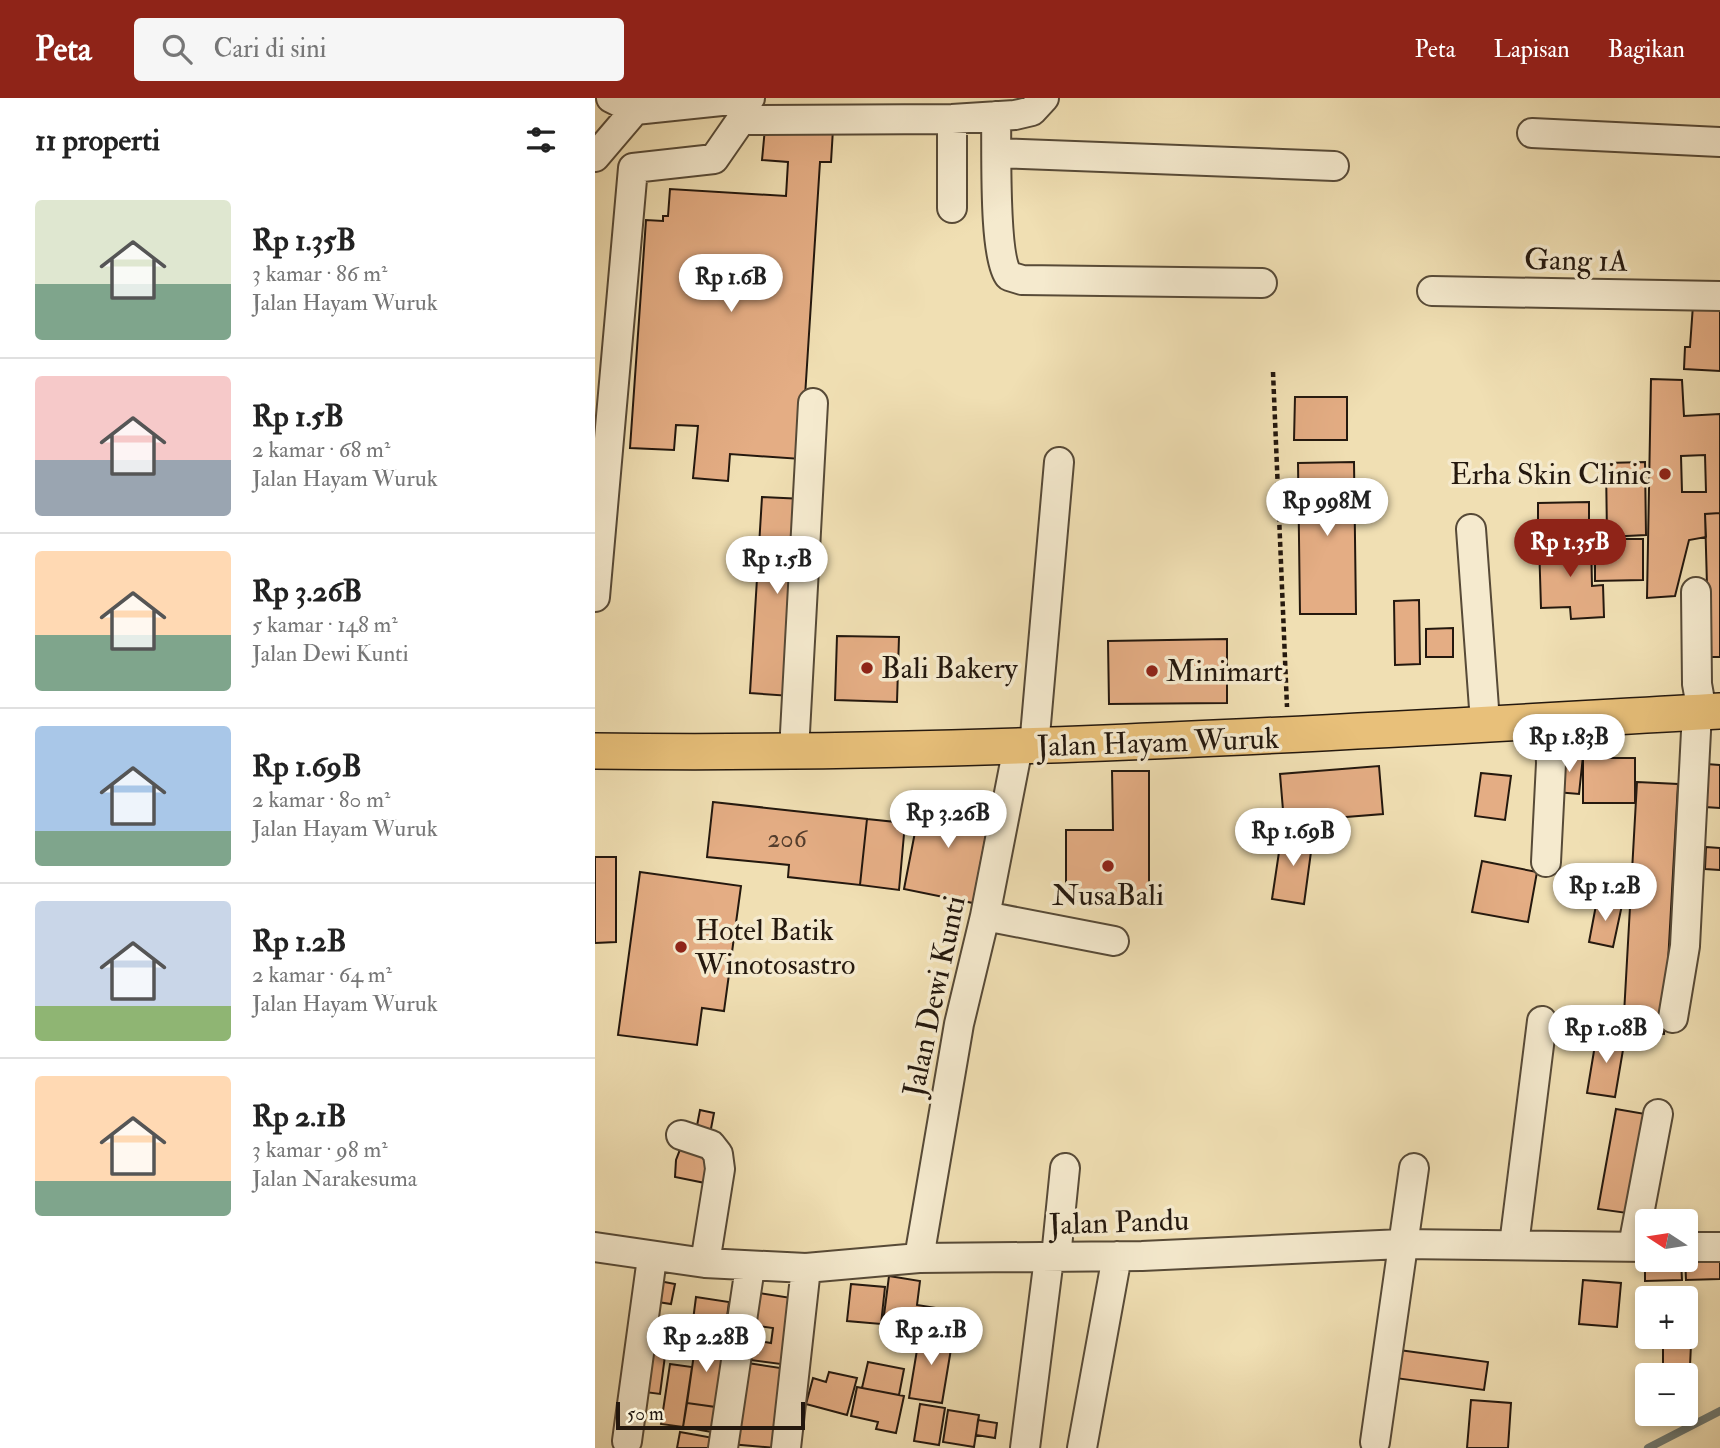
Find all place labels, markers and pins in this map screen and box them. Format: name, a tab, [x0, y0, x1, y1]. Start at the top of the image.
pin: Rp 1.6B	[666, 254, 796, 314]
place label: Erha Skin Clinic	[1450, 456, 1651, 493]
marker: Erha Skin Clinic	[1657, 466, 1673, 482]
pin: Rp 998M	[1262, 478, 1392, 538]
pin: Rp 1.35B	[1498, 519, 1642, 579]
pin: Rp 1.5B	[712, 536, 842, 596]
place label: Bali Bakery	[881, 650, 1019, 687]
place label: Minimart	[1166, 653, 1283, 690]
marker: Bali Bakery	[859, 660, 875, 676]
marker: Minimart	[1144, 663, 1160, 679]
pin: Rp 1.83B	[1497, 714, 1641, 774]
pin: Rp 3.26B	[876, 790, 1020, 850]
pin: Rp 1.69B	[1221, 808, 1365, 868]
marker: NusaBali	[1100, 858, 1116, 874]
pin: Rp 1.2B	[1540, 864, 1670, 923]
place label: NusaBali	[1052, 877, 1164, 914]
place label: Hotel Batik Winotosastro	[694, 912, 856, 983]
marker: Hotel Batik Winotosastro	[673, 939, 689, 955]
pin: Rp 1.08B	[1534, 1006, 1678, 1065]
pin: Rp 2.1B	[866, 1308, 996, 1367]
pin: Rp 2.28B	[634, 1314, 778, 1374]

